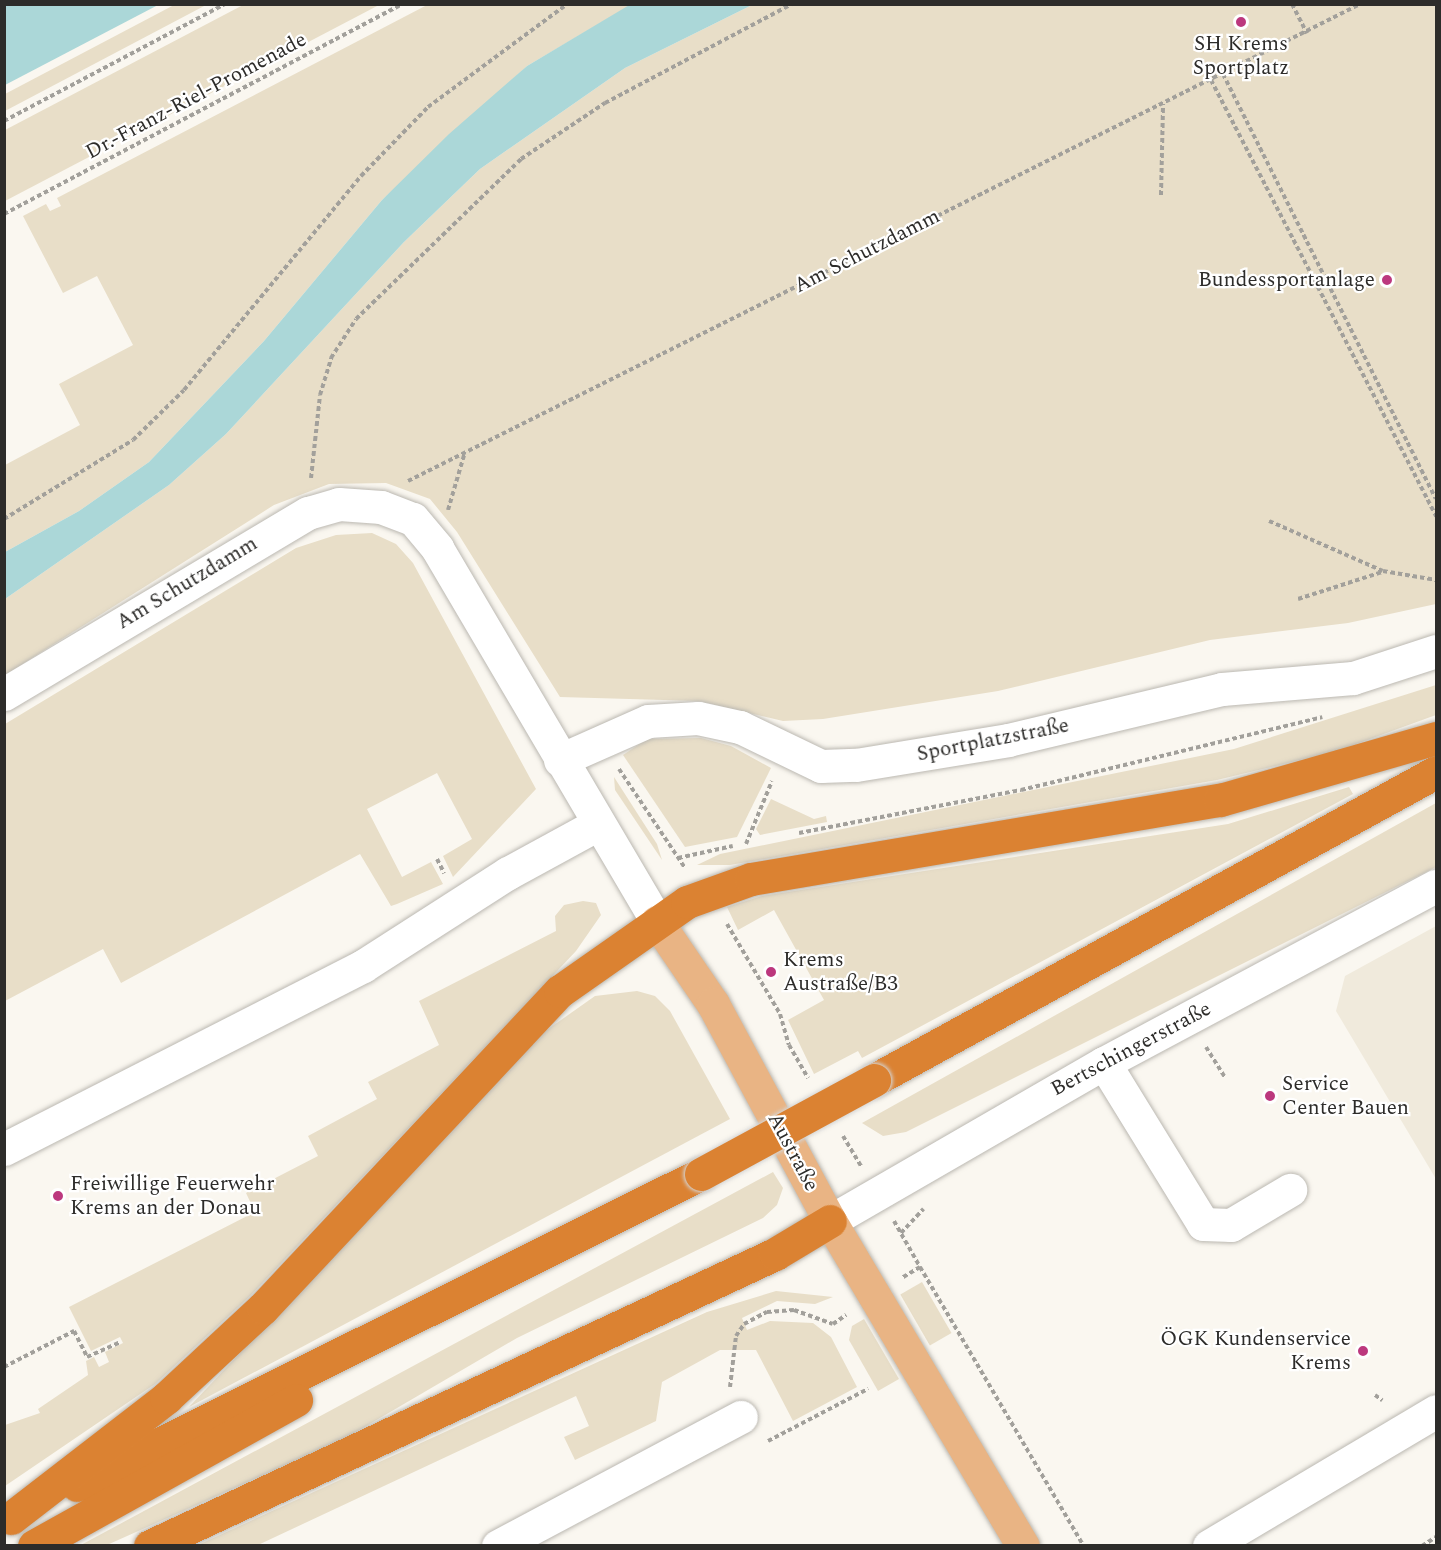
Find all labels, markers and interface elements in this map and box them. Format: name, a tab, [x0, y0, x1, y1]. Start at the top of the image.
marker: SH Krems Sportplatz	[1234, 15, 1248, 29]
street label: Dr.-Franz-Riel-Promenade	[81, 27, 311, 165]
place label: SH Krems Sportplatz	[1193, 31, 1289, 81]
street label: Am Schutzdamm	[790, 203, 944, 299]
place label: Bundessportanlage	[1198, 267, 1375, 293]
marker: Bundessportanlage	[1380, 273, 1394, 287]
street label: Am Schutzdamm	[112, 531, 262, 635]
street label: Sportplatzstraße	[915, 713, 1071, 767]
place label: Krems Austraße/B3	[783, 947, 898, 997]
marker: Krems Austraße/B3	[764, 965, 778, 979]
street label: Bertschingerstraße	[1047, 996, 1215, 1102]
place label: Service Center Bauen	[1282, 1071, 1409, 1121]
marker: Service Center Bauen	[1263, 1089, 1277, 1103]
street label: Austraße	[762, 1108, 824, 1196]
place label: Freiwillige Feuerwehr Krems an der Donau	[70, 1171, 275, 1221]
marker: Freiwillige Feuerwehr Krems an der Donau	[51, 1189, 65, 1203]
place label: ÖGK Kundenservice Krems	[1160, 1326, 1351, 1376]
marker: ÖGK Kundenservice Krems	[1356, 1344, 1370, 1358]

